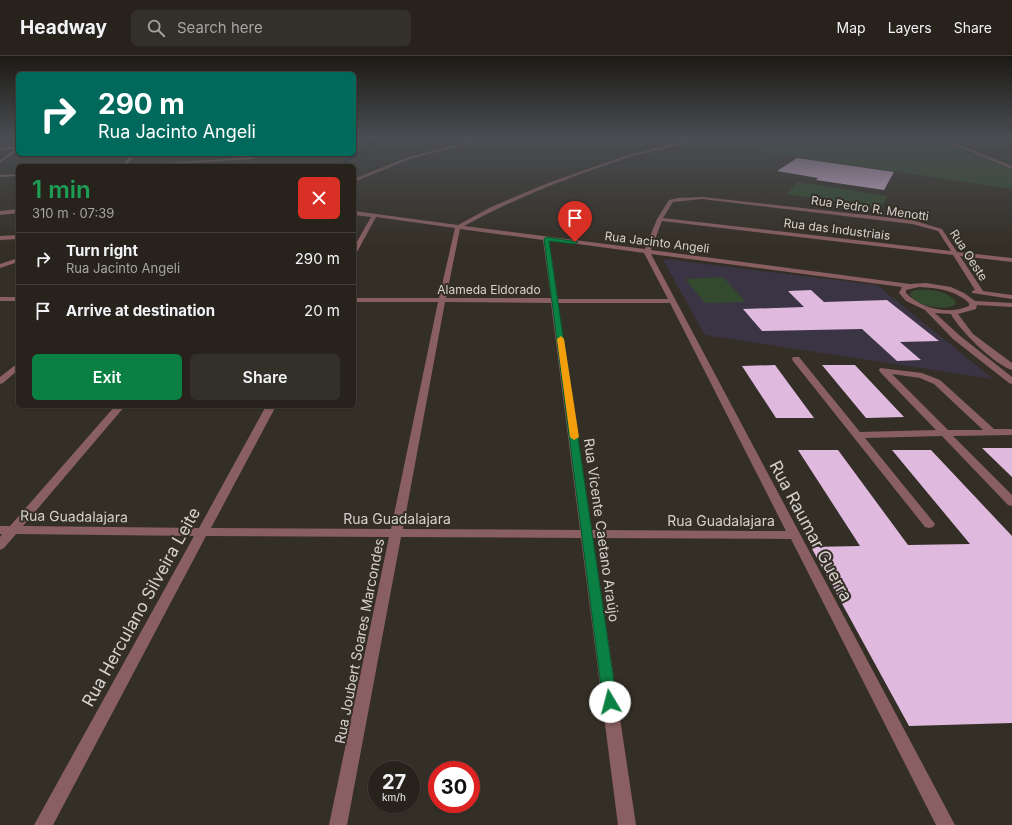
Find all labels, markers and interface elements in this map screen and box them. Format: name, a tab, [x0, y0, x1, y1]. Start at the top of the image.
search box	[131, 10, 411, 46]
text: Headway	[20, 16, 107, 39]
icon: search	[145, 17, 167, 39]
text: Search here	[177, 18, 263, 37]
text: Map	[837, 19, 866, 36]
text: Layers	[888, 19, 932, 36]
text: Share	[954, 19, 992, 36]
text: 290 m	[98, 87, 185, 121]
icon: right	[32, 88, 84, 140]
text: Rua Jacinto Angeli	[98, 121, 256, 142]
text: 1 min	[32, 175, 91, 204]
button: close	[298, 177, 340, 219]
street label: Rua Pedro R. Menotti	[810, 192, 930, 224]
pin	[558, 201, 592, 242]
text: 310 m · 07:39	[32, 205, 114, 221]
icon: arrive	[564, 207, 586, 229]
street label: Rua das Industriais	[783, 215, 891, 243]
street label: Rua Oeste	[947, 226, 991, 284]
street label: Rua Jacinto Angeli	[604, 228, 710, 256]
text: Turn right	[66, 241, 138, 260]
icon: right	[32, 248, 54, 270]
text: 290 m	[295, 249, 340, 268]
text: Rua Jacinto Angeli	[66, 260, 180, 276]
street label: Alameda Eldorado	[437, 282, 541, 297]
icon: arrive	[32, 300, 54, 322]
text: Arrive at destination	[66, 301, 215, 320]
text: 20 m	[304, 301, 340, 320]
button: Exit	[32, 354, 182, 400]
button: Share	[190, 354, 340, 400]
street label: Rua Vicente Caetano Araújo	[581, 437, 623, 623]
street label: Rua Raumar Guerra	[765, 457, 857, 605]
street label: Rua Herculano Silveira Leite	[78, 504, 204, 710]
street label: Rua Guadalajara	[20, 507, 128, 525]
street label: Rua Guadalajara	[343, 510, 451, 527]
street label: Rua Guadalajara	[667, 512, 775, 529]
street label: Rua Joubert Soares Marcondes	[331, 537, 387, 745]
position arrow	[589, 681, 631, 723]
speed limit sign: 30	[428, 761, 480, 813]
text: 27	[382, 770, 406, 794]
text: km/h	[382, 791, 406, 803]

